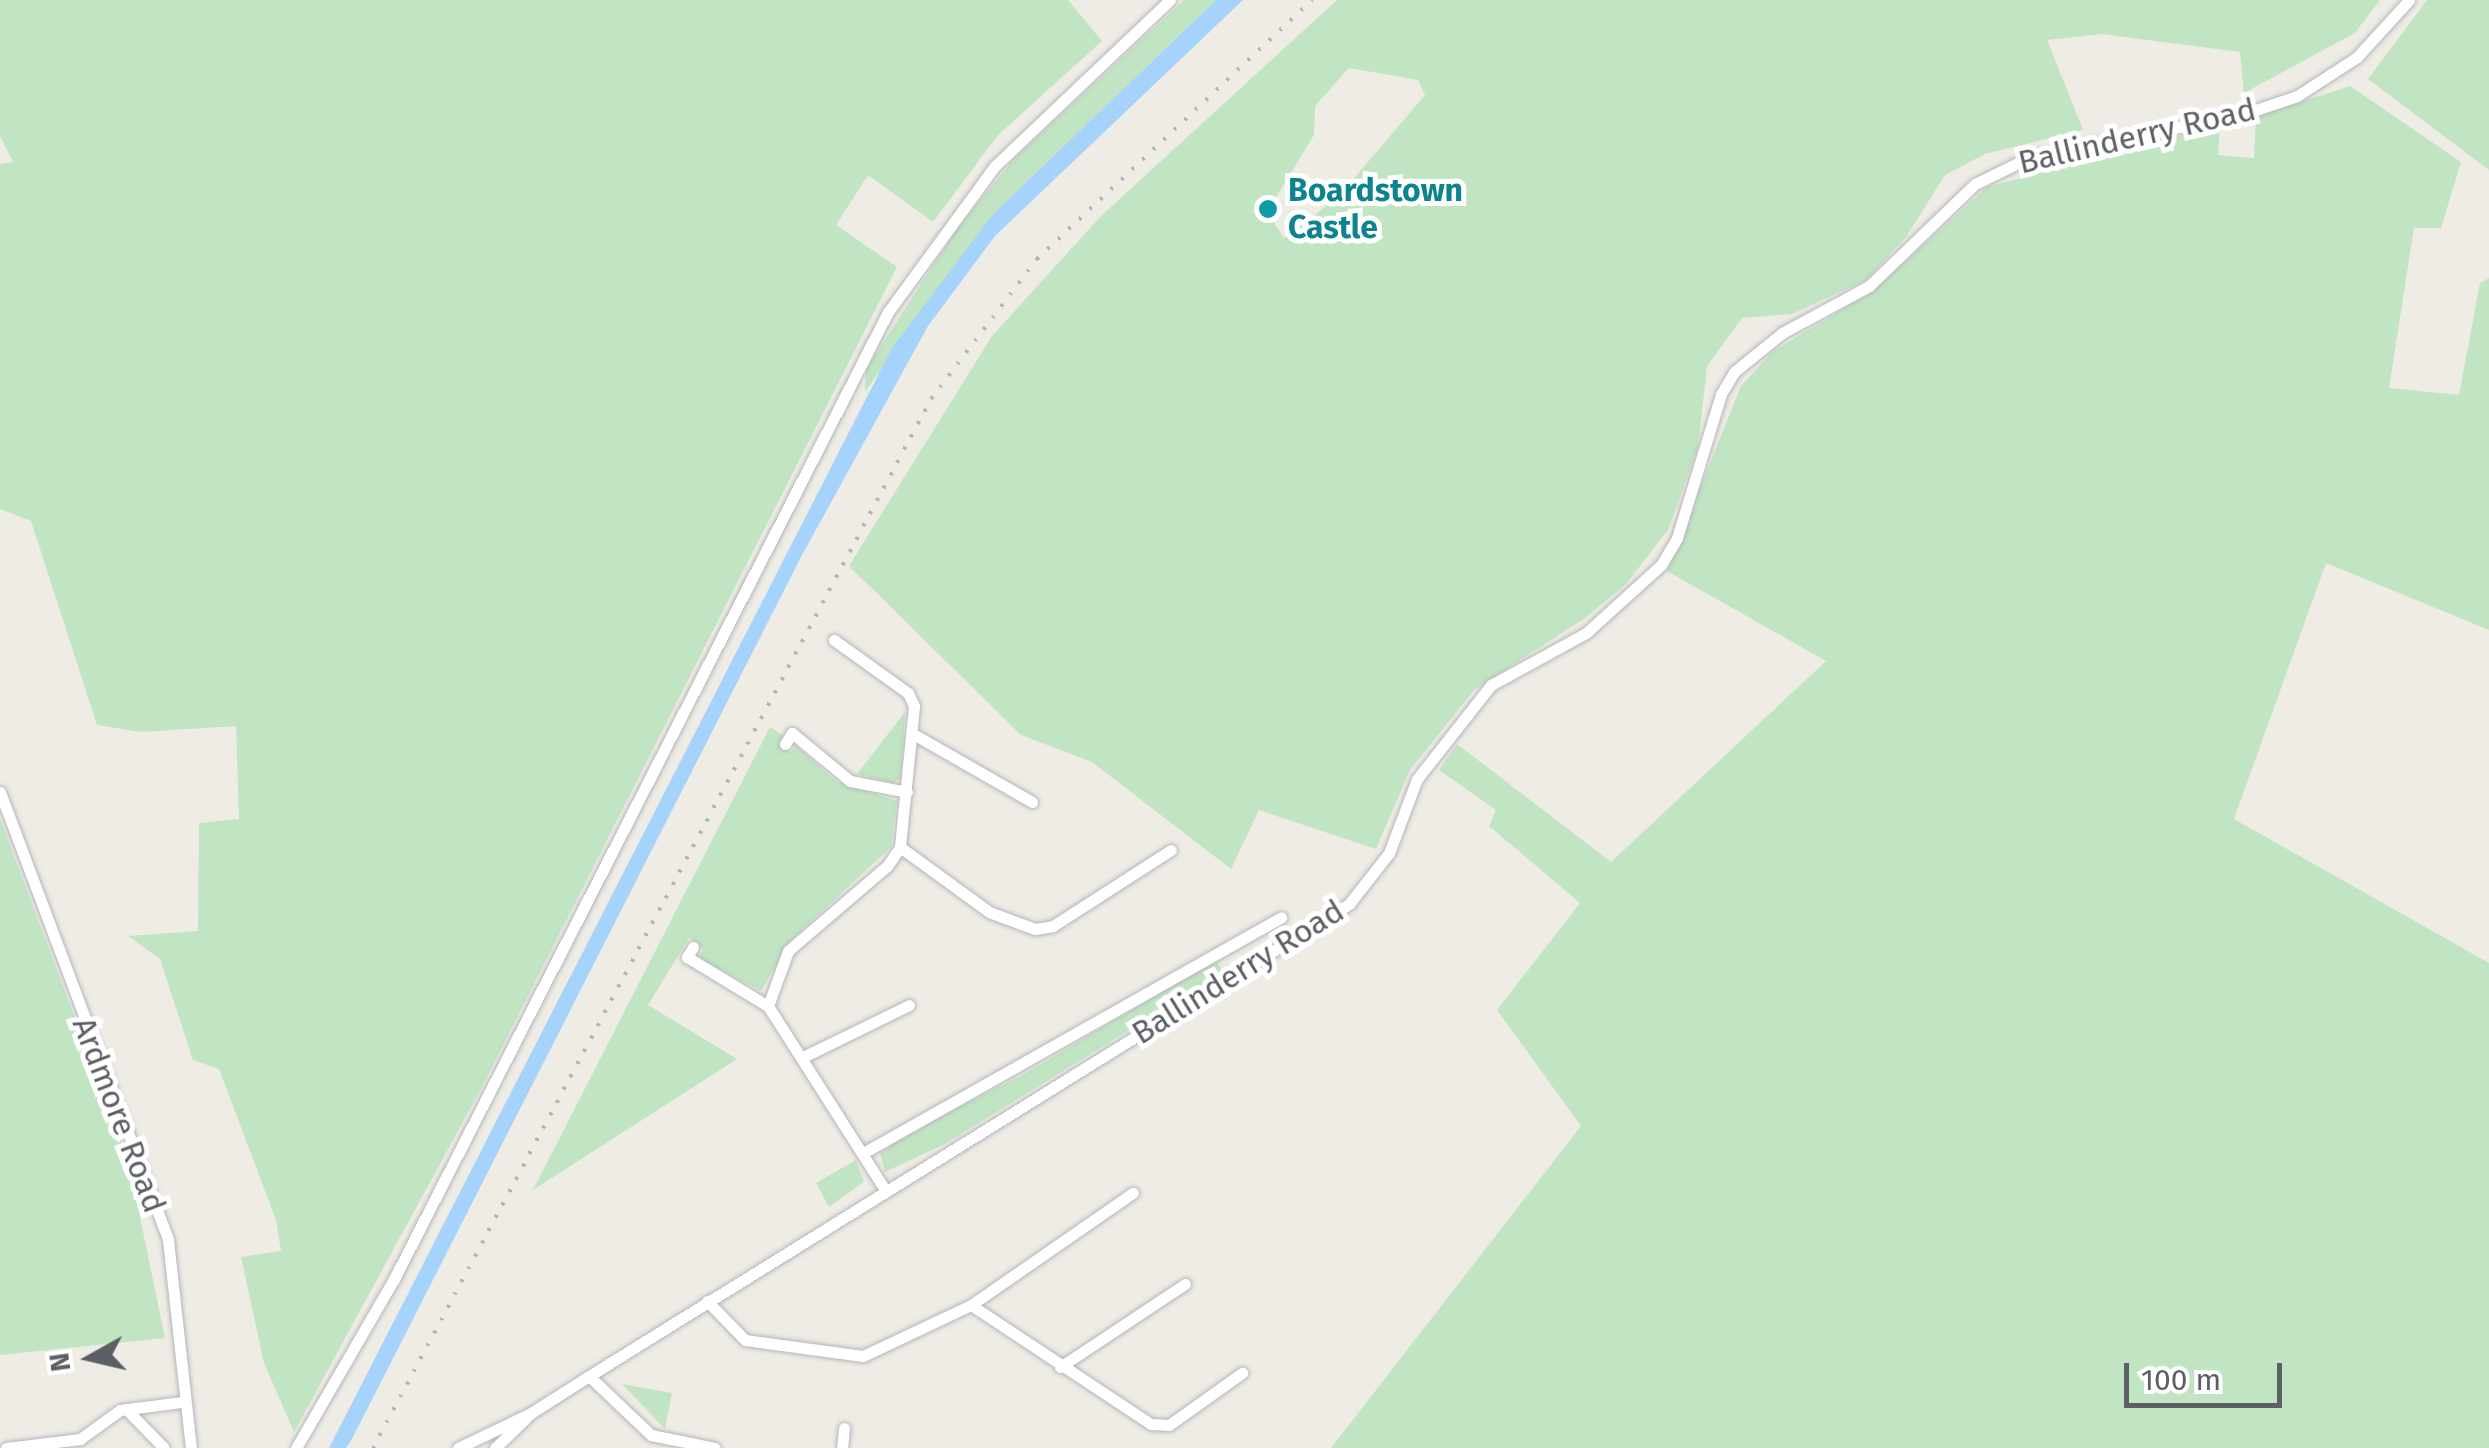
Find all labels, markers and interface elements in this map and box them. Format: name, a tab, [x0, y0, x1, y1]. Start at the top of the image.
street label: Ballinderry Road	[2015, 90, 2259, 182]
place label: Boardstown Castle	[1288, 172, 1463, 247]
marker: Boardstown Castle	[1257, 198, 1279, 220]
street label: Ballinderry Road	[1125, 891, 1351, 1053]
street label: Ardmore Road	[64, 1012, 174, 1218]
north arrow	[40, 1308, 140, 1408]
scale bar	[2129, 1343, 2286, 1405]
text: N	[42, 1351, 77, 1374]
text: 100 m	[2141, 1362, 2221, 1398]

